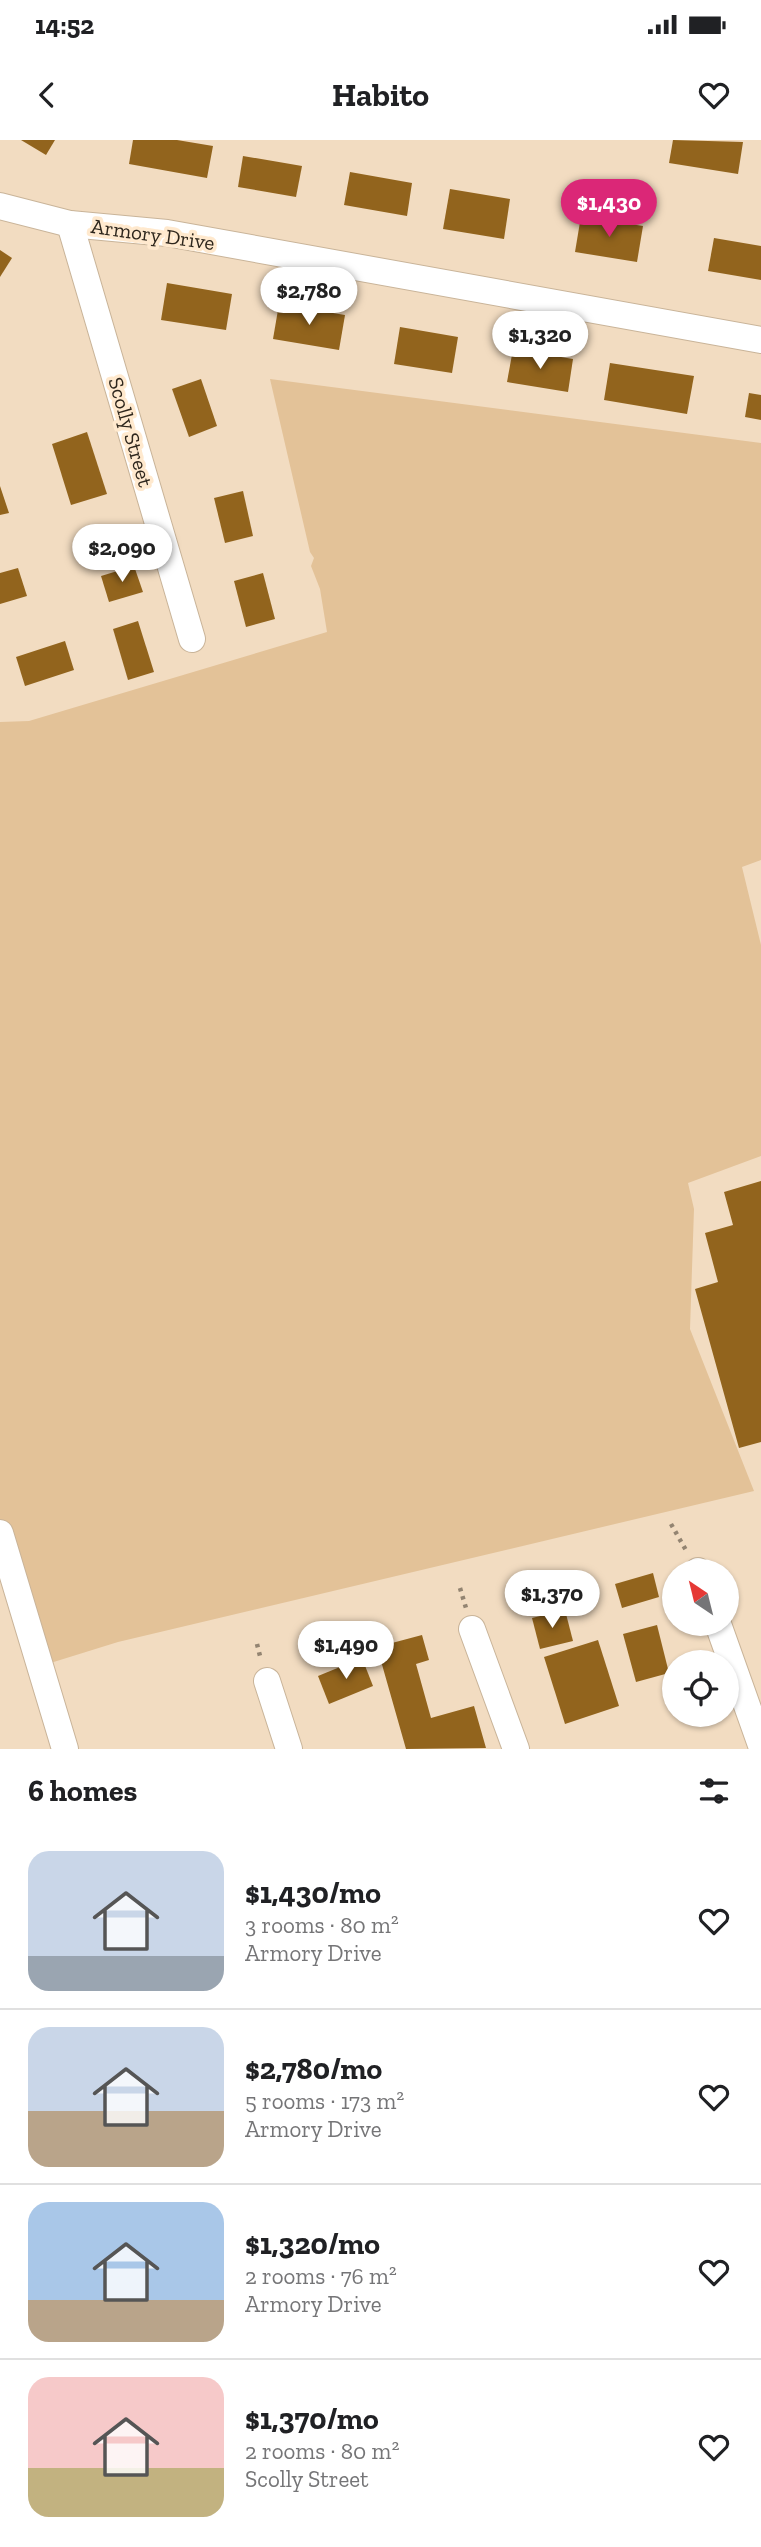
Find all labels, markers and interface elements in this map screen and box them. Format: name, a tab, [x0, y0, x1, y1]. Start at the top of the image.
text: 14:52	[35, 9, 94, 41]
icon: back	[28, 76, 66, 114]
text: Habito	[332, 76, 429, 114]
icon: heart	[695, 76, 733, 114]
pin: $1,430	[552, 180, 666, 239]
text: $1,430	[577, 188, 641, 216]
street label: Armory Drive	[90, 213, 217, 255]
pin: $2,780	[252, 268, 366, 327]
text: $2,780	[276, 276, 342, 304]
pin: $1,320	[483, 312, 597, 371]
text: $1,320	[508, 320, 572, 348]
street label: Scolly Street	[103, 374, 159, 490]
pin: $2,090	[65, 524, 179, 584]
text: $2,090	[88, 533, 156, 561]
north arrow	[662, 1559, 738, 1636]
map controls	[662, 1559, 739, 1727]
pin: $1,370	[495, 1570, 609, 1630]
text: $1,370	[521, 1579, 583, 1607]
pin: $1,490	[289, 1622, 403, 1681]
text: $1,490	[314, 1630, 378, 1658]
button: locate	[662, 1650, 739, 1727]
icon: filters	[695, 1772, 733, 1810]
text: 6 homes	[28, 1773, 137, 1809]
text: $1,430/mo	[245, 1875, 381, 1911]
icon: home	[84, 1879, 168, 1963]
icon: heart	[695, 1902, 733, 1940]
text: 3 rooms · 80 m²	[245, 1911, 399, 1939]
text: Armory Drive	[245, 1939, 381, 1967]
text: $2,780/mo	[245, 2051, 382, 2087]
icon: home	[84, 2055, 168, 2139]
icon: heart	[695, 2078, 733, 2116]
text: 5 rooms · 173 m²	[245, 2087, 404, 2115]
text: Armory Drive	[245, 2115, 381, 2143]
text: $1,320/mo	[245, 2226, 380, 2262]
icon: home	[84, 2230, 168, 2314]
icon: heart	[695, 2253, 733, 2291]
text: 2 rooms · 76 m²	[245, 2262, 397, 2290]
text: Armory Drive	[245, 2290, 381, 2318]
text: $1,370/mo	[245, 2401, 379, 2437]
icon: home	[84, 2405, 168, 2489]
icon: heart	[695, 2428, 733, 2466]
text: 2 rooms · 80 m²	[245, 2437, 399, 2465]
text: Scolly Street	[245, 2465, 369, 2493]

